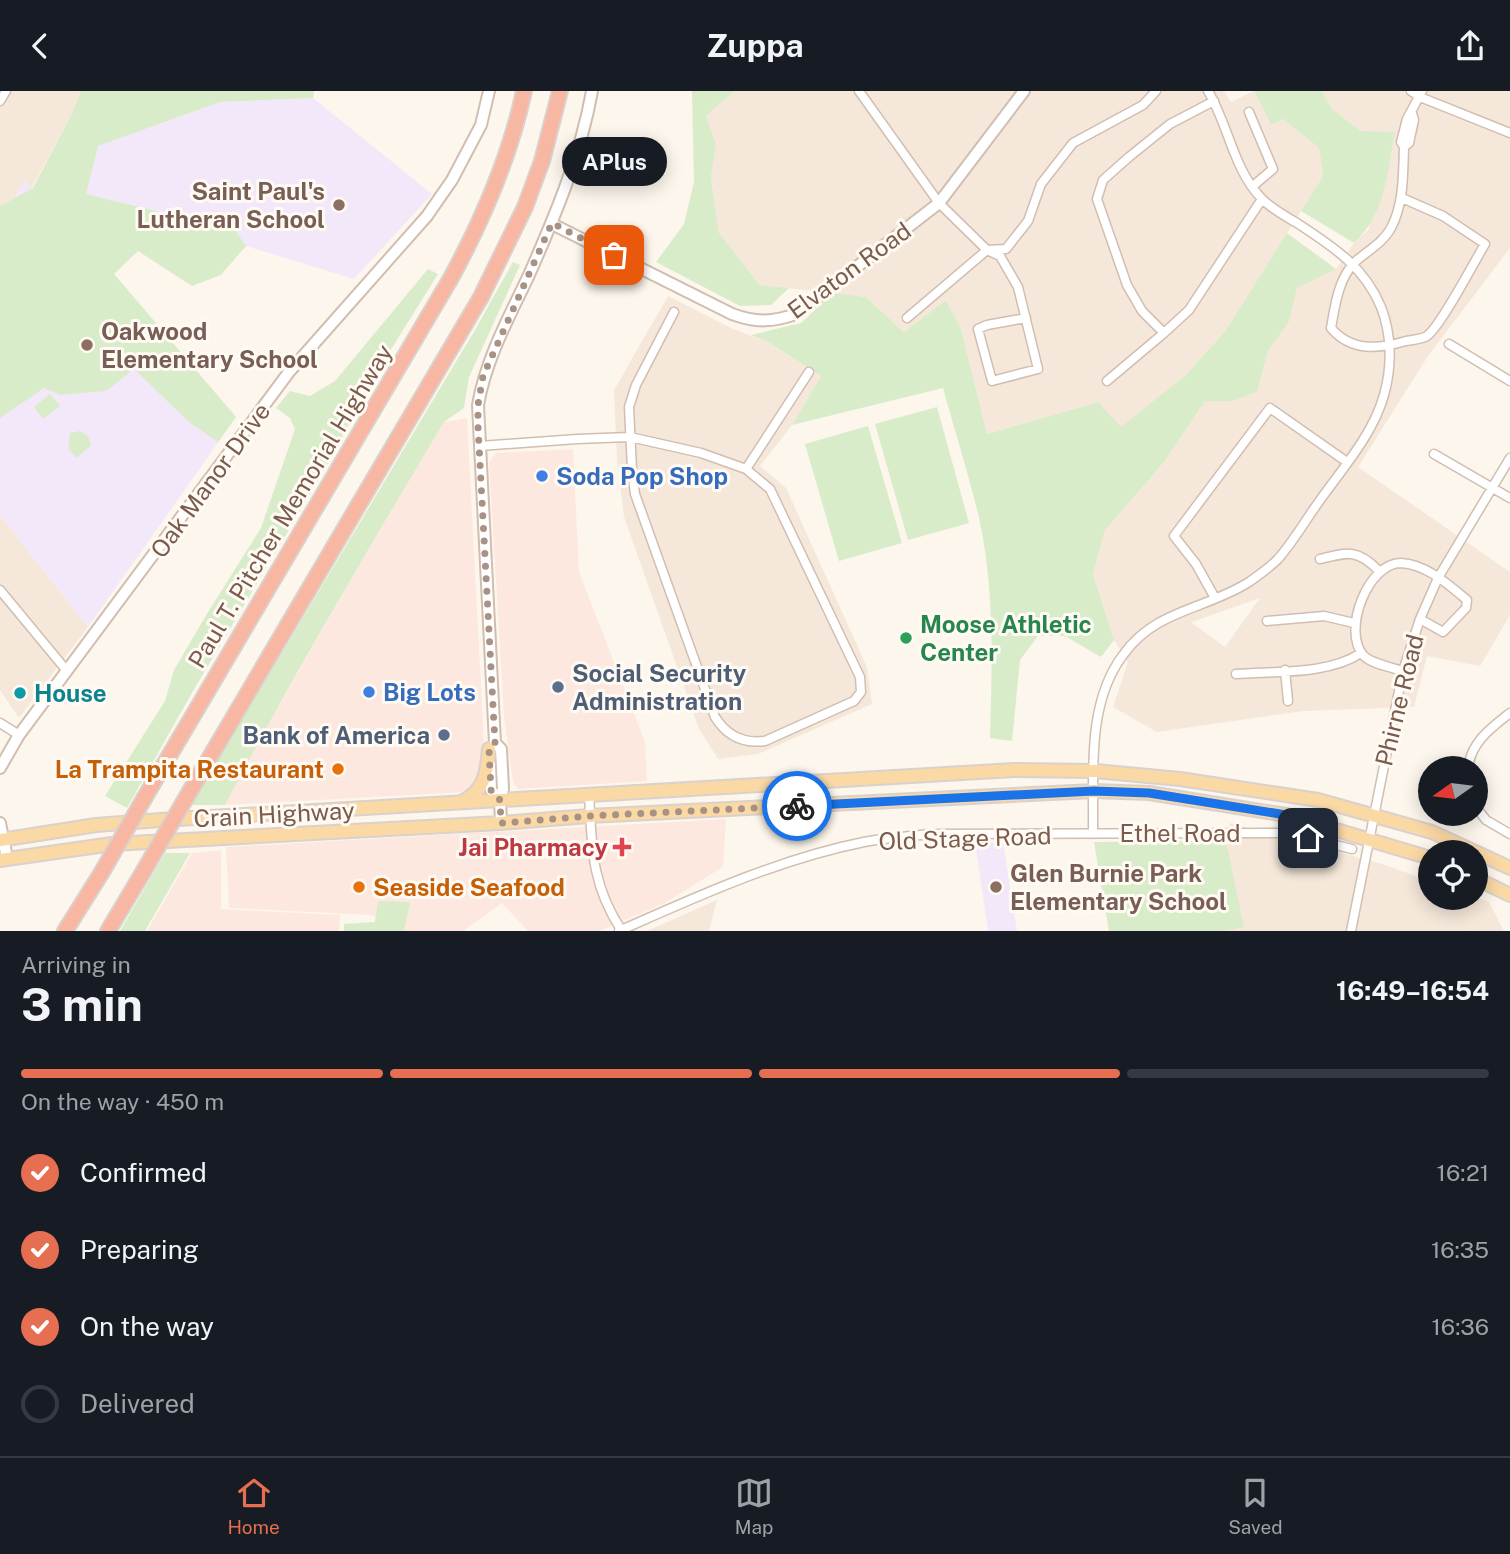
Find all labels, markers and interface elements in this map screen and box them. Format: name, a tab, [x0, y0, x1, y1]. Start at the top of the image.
icon: back	[21, 27, 59, 65]
text: Zuppa	[706, 27, 804, 64]
icon: share	[1451, 27, 1489, 65]
callout: APlus	[562, 136, 666, 185]
text: APlus	[582, 148, 647, 175]
place label: Saint Paul's Lutheran School	[136, 177, 325, 233]
marker: Saint Paul's Lutheran School	[331, 197, 347, 213]
street label: Elvaton Road	[782, 216, 916, 324]
pin	[584, 225, 644, 285]
icon: bag	[595, 236, 633, 274]
place label: Oakwood Elementary School	[101, 317, 318, 373]
marker: Oakwood Elementary School	[79, 337, 95, 353]
street label: Paul T. Pitcher Memorial Highway	[182, 339, 398, 673]
street label: Oak Manor Drive	[144, 397, 276, 563]
place label: Soda Pop Shop	[556, 462, 728, 490]
marker: Soda Pop Shop	[534, 468, 550, 484]
place label: Moose Athletic Center	[920, 610, 1092, 666]
marker: Moose Athletic Center	[898, 630, 914, 646]
street label: Phirne Road	[1369, 631, 1429, 769]
place label: Social Security Administration	[572, 659, 747, 715]
place label: Big Lots	[383, 678, 476, 706]
place label: House	[34, 679, 107, 707]
marker: Social Security Administration	[550, 679, 566, 695]
marker: Big Lots	[361, 684, 377, 700]
marker: House	[12, 685, 28, 701]
place label: Bank of America	[242, 721, 430, 749]
marker: Bank of America	[436, 727, 452, 743]
place label: La Trampita Restaurant	[55, 755, 324, 783]
north arrow	[1418, 756, 1488, 826]
map controls	[1418, 756, 1488, 910]
marker: La Trampita Restaurant	[330, 761, 346, 777]
courier	[762, 771, 832, 841]
icon: bike	[778, 787, 816, 825]
street label: Crain Highway	[193, 796, 355, 832]
pin	[1278, 808, 1338, 868]
street label: Ethel Road	[1120, 819, 1240, 847]
icon: home	[1289, 819, 1327, 857]
street label: Old Stage Road	[878, 821, 1052, 855]
place label: Jai Pharmacy	[458, 833, 608, 861]
marker: Jai Pharmacy	[614, 839, 630, 855]
button: locate	[1418, 840, 1488, 910]
place label: Glen Burnie Park Elementary School	[1010, 859, 1227, 915]
place label: Seaside Seafood	[373, 873, 565, 901]
marker: Seaside Seafood	[351, 879, 367, 895]
marker: Glen Burnie Park Elementary School	[988, 879, 1004, 895]
text: Arriving in	[21, 951, 131, 978]
text: 16:49–16:54	[1336, 975, 1489, 1006]
text: 3 min	[21, 977, 143, 1031]
text: On the way · 450 m	[21, 1088, 224, 1115]
icon: check	[21, 1154, 59, 1192]
text: Confirmed	[80, 1157, 207, 1188]
text: 16:21	[1437, 1159, 1489, 1186]
icon: check	[21, 1231, 59, 1269]
text: Preparing	[80, 1234, 199, 1265]
text: 16:35	[1431, 1236, 1489, 1263]
icon: check	[21, 1308, 59, 1346]
text: On the way	[80, 1311, 214, 1342]
text: 16:36	[1431, 1313, 1489, 1340]
text: Delivered	[80, 1388, 195, 1419]
tab: Home	[227, 1474, 280, 1538]
tab: Map	[735, 1474, 773, 1538]
tab: Saved	[1228, 1474, 1283, 1538]

